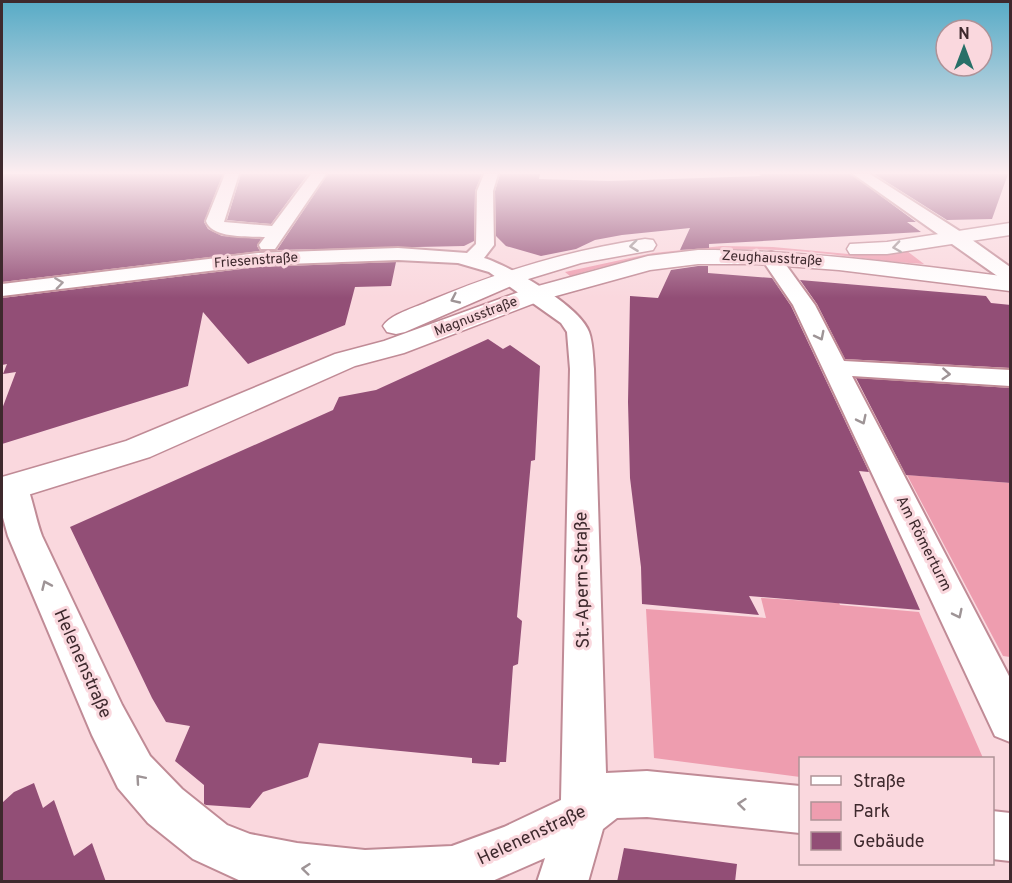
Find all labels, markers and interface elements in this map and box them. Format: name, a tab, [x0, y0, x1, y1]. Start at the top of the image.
north arrow	[934, 18, 994, 78]
text: N	[958, 25, 970, 45]
one-way arrow	[629, 239, 638, 252]
one-way arrow	[893, 240, 902, 252]
street label: Zeughausstraße	[721, 248, 823, 270]
street label: Friesenstraße	[213, 250, 299, 272]
one-way arrow	[55, 277, 64, 289]
one-way arrow	[450, 291, 461, 303]
street label: Magnusstraße	[432, 293, 520, 341]
one-way arrow	[813, 330, 824, 341]
one-way arrow	[942, 367, 951, 380]
one-way arrow	[855, 414, 866, 425]
street label: Am Römerturm	[891, 493, 955, 595]
street label: St.-Apern-Straße	[570, 511, 596, 649]
one-way arrow	[42, 580, 54, 591]
street label: Helenenstraße	[48, 606, 116, 722]
one-way arrow	[951, 607, 962, 618]
legend	[799, 757, 994, 865]
text: Straße	[853, 771, 905, 794]
one-way arrow	[137, 775, 148, 786]
one-way arrow	[738, 798, 747, 811]
street label: Helenenstraße	[474, 801, 590, 871]
text: Park	[853, 801, 890, 824]
text: Gebäude	[853, 831, 925, 854]
one-way arrow	[302, 863, 311, 876]

